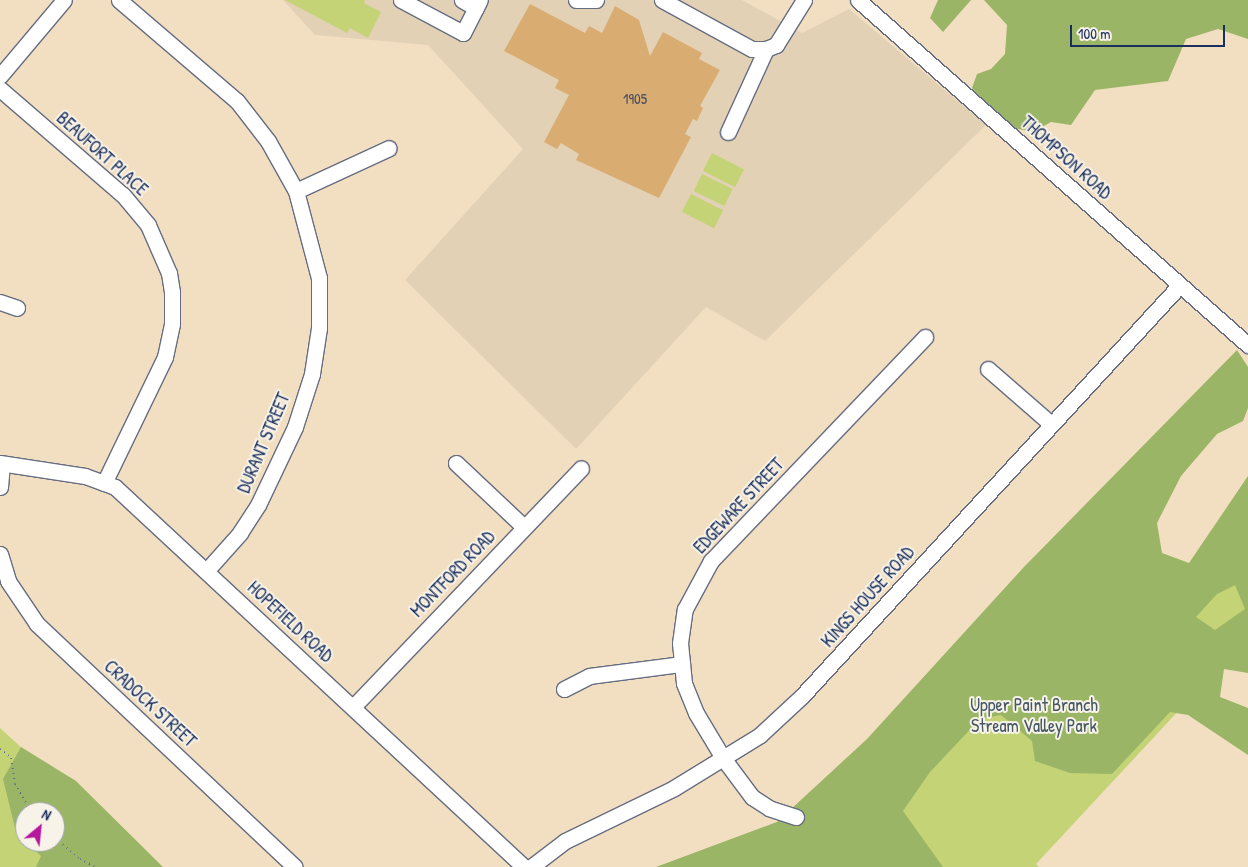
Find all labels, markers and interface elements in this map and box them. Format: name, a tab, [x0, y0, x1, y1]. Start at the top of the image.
scale bar	[1073, 15, 1228, 47]
text: 100 m	[1078, 23, 1111, 44]
house number: 1905	[623, 90, 647, 108]
street label: BEAUFORT PLACE	[52, 107, 152, 201]
street label: THOMPSON ROAD	[1017, 112, 1115, 204]
street label: DURANT STREET	[233, 390, 295, 496]
street label: EDGEWARE STREET	[689, 454, 789, 558]
street label: MONTFORD ROAD	[406, 526, 500, 622]
street label: KINGS HOUSE ROAD	[817, 542, 919, 652]
street label: HOPEFIELD ROAD	[243, 577, 337, 667]
street label: CRADOCK STREET	[99, 656, 201, 752]
park label: Upper Paint Branch Stream Valley Park	[970, 695, 1098, 738]
north arrow	[15, 802, 65, 852]
text: N	[39, 804, 55, 824]

